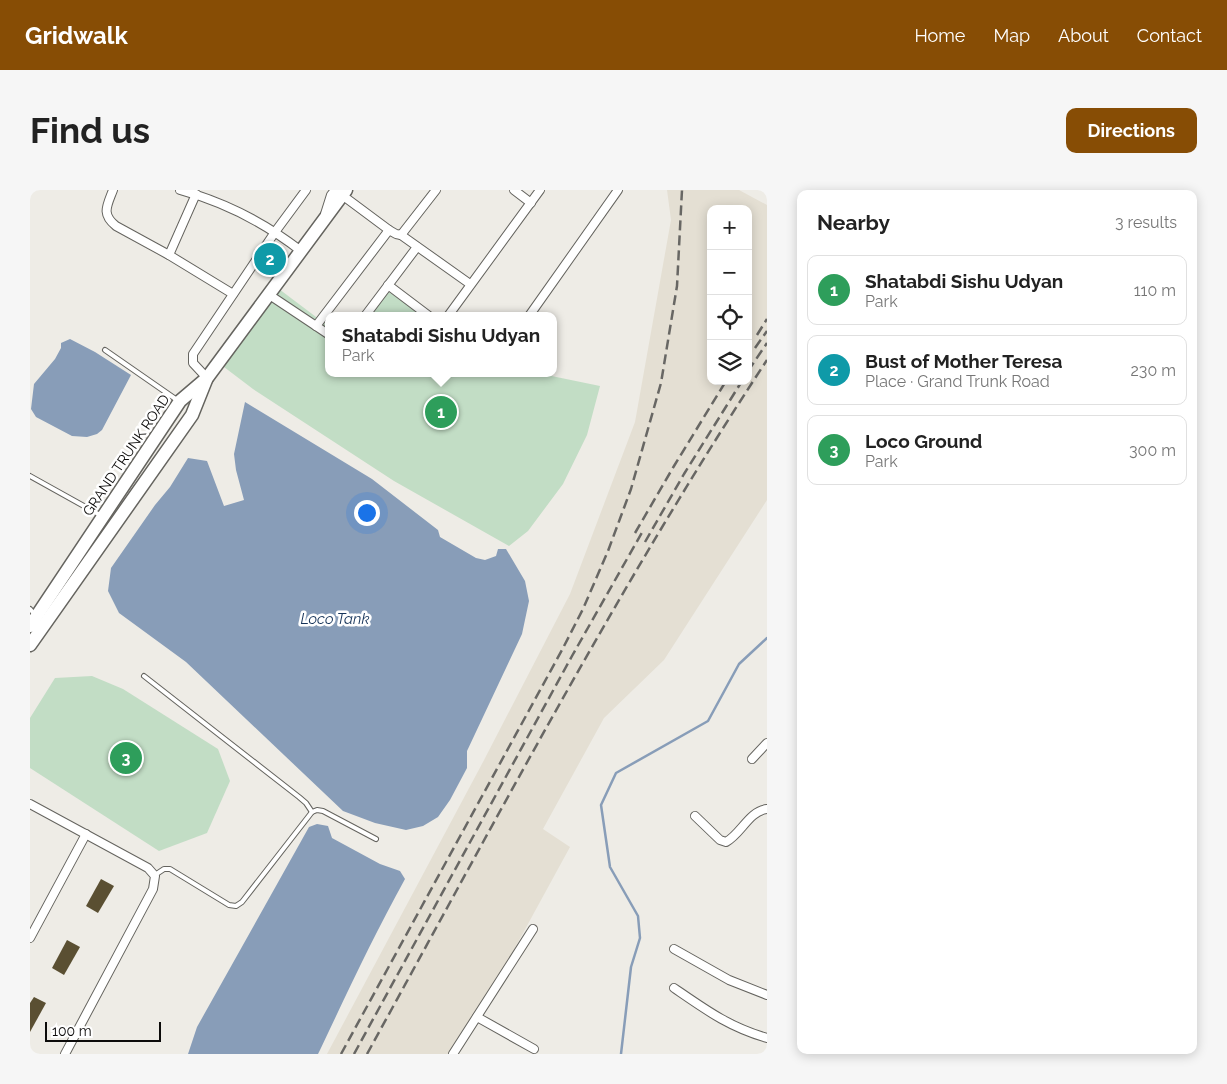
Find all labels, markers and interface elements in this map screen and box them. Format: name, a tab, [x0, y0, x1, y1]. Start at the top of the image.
text: Gridwalk	[25, 21, 128, 50]
text: Home	[914, 25, 965, 46]
text: Map	[993, 25, 1030, 46]
text: About	[1058, 25, 1109, 46]
text: Contact	[1137, 25, 1202, 46]
button: Directions	[1066, 108, 1197, 153]
text: Find us	[30, 110, 150, 151]
map controls	[707, 205, 752, 385]
button: +	[707, 205, 752, 250]
text: Nearby	[817, 210, 890, 235]
text: 3 results	[1115, 213, 1177, 232]
pin: 2	[254, 240, 286, 278]
button: −	[707, 250, 752, 295]
text: Shatabdi Sishu Udyan	[865, 270, 1063, 292]
text: 1	[830, 281, 838, 300]
text: 110 m	[1134, 281, 1176, 300]
text: Park	[865, 292, 898, 311]
button: locate	[707, 295, 752, 340]
popup	[325, 312, 557, 377]
text: Shatabdi Sishu Udyan	[342, 324, 540, 346]
button: layers	[707, 340, 752, 385]
text: Park	[342, 346, 375, 365]
text: Bust of Mother Teresa	[865, 350, 1062, 372]
text: 2	[829, 361, 839, 380]
text: 230 m	[1131, 361, 1176, 380]
text: Place · Grand Trunk Road	[865, 372, 1050, 391]
street label: GRAND TRUNK ROAD	[79, 391, 173, 519]
pin: 1	[425, 393, 457, 431]
text: Loco Ground	[865, 430, 982, 452]
text: 3	[830, 441, 838, 460]
text: 300 m	[1129, 441, 1176, 460]
text: Park	[865, 452, 898, 471]
your location	[354, 500, 380, 526]
water label: Loco Tank	[301, 610, 369, 628]
pin: 3	[110, 739, 142, 777]
scale bar	[45, 1019, 161, 1042]
text: 100 m	[52, 1023, 92, 1039]

